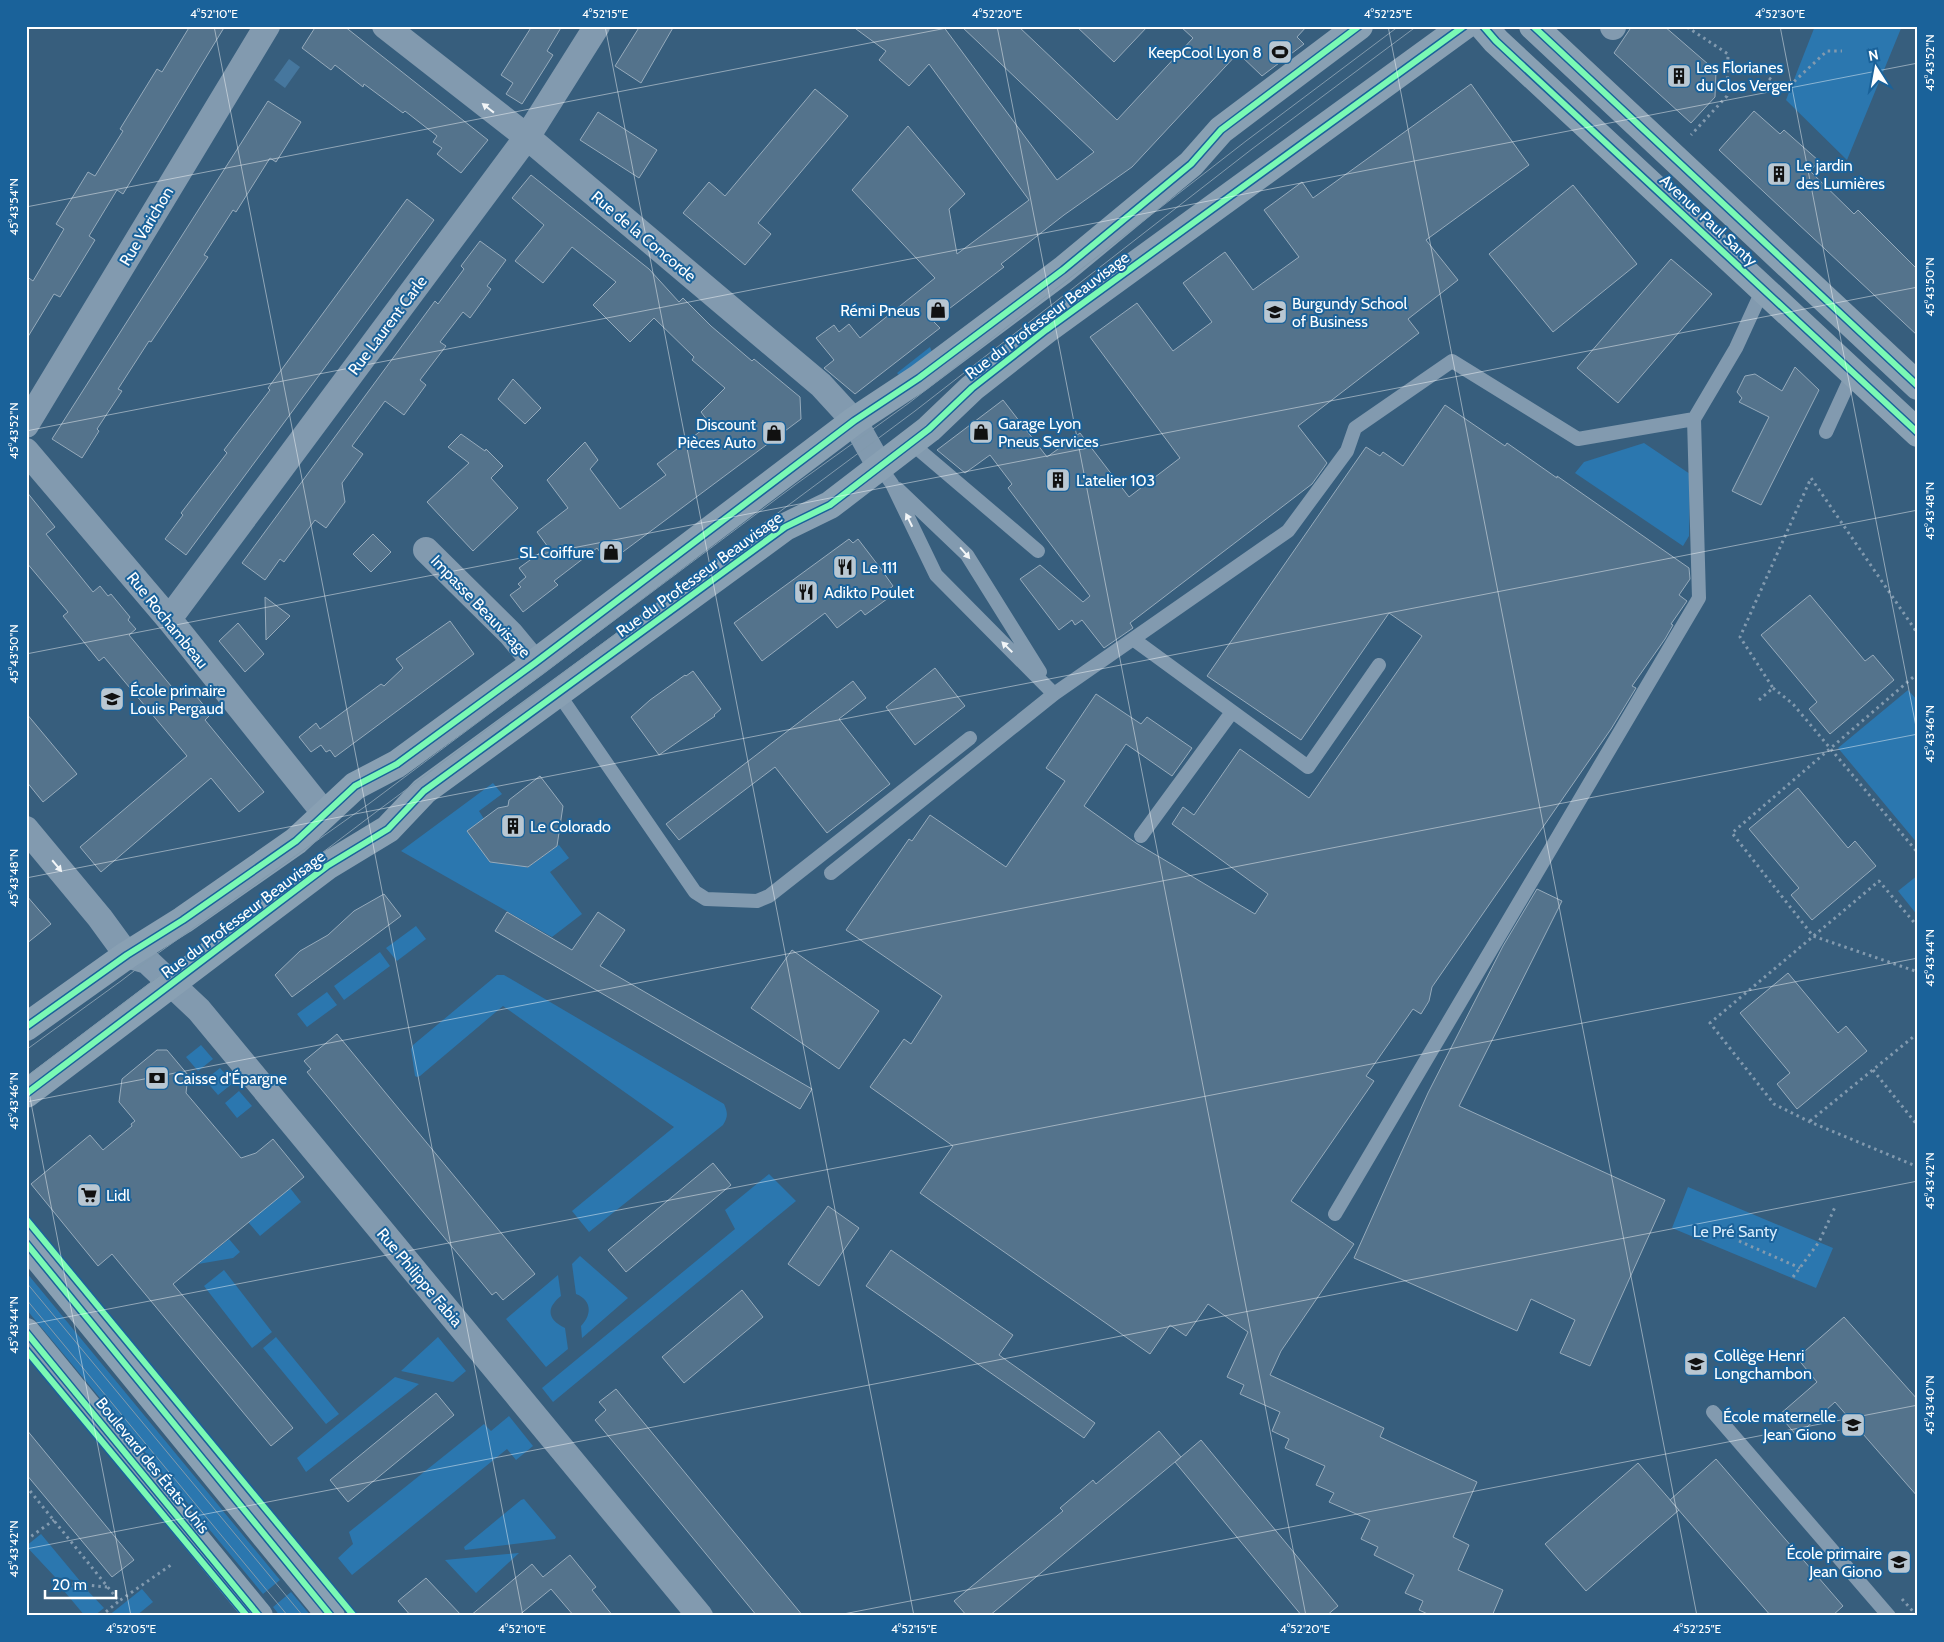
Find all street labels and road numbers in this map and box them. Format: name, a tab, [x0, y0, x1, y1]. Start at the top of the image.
street label: Avenue Paul Santy	[1656, 170, 1761, 270]
street label: Rue Varichon	[115, 183, 177, 269]
street label: Rue de la Concorde	[588, 187, 700, 286]
street label: Rue du Professeur Beauvisage	[962, 247, 1133, 383]
street label: Rue Laurent Carle	[344, 272, 431, 379]
street label: Rue du Professeur Beauvisage	[613, 508, 786, 641]
street label: Impasse Beauvisage	[427, 551, 534, 662]
street label: Rue Rochambeau	[123, 568, 212, 672]
street label: Rue du Professeur Beauvisage	[158, 846, 329, 982]
street label: Rue Philippe Fabia	[373, 1224, 467, 1331]
street label: Boulevard des États-Unis	[92, 1394, 213, 1537]

